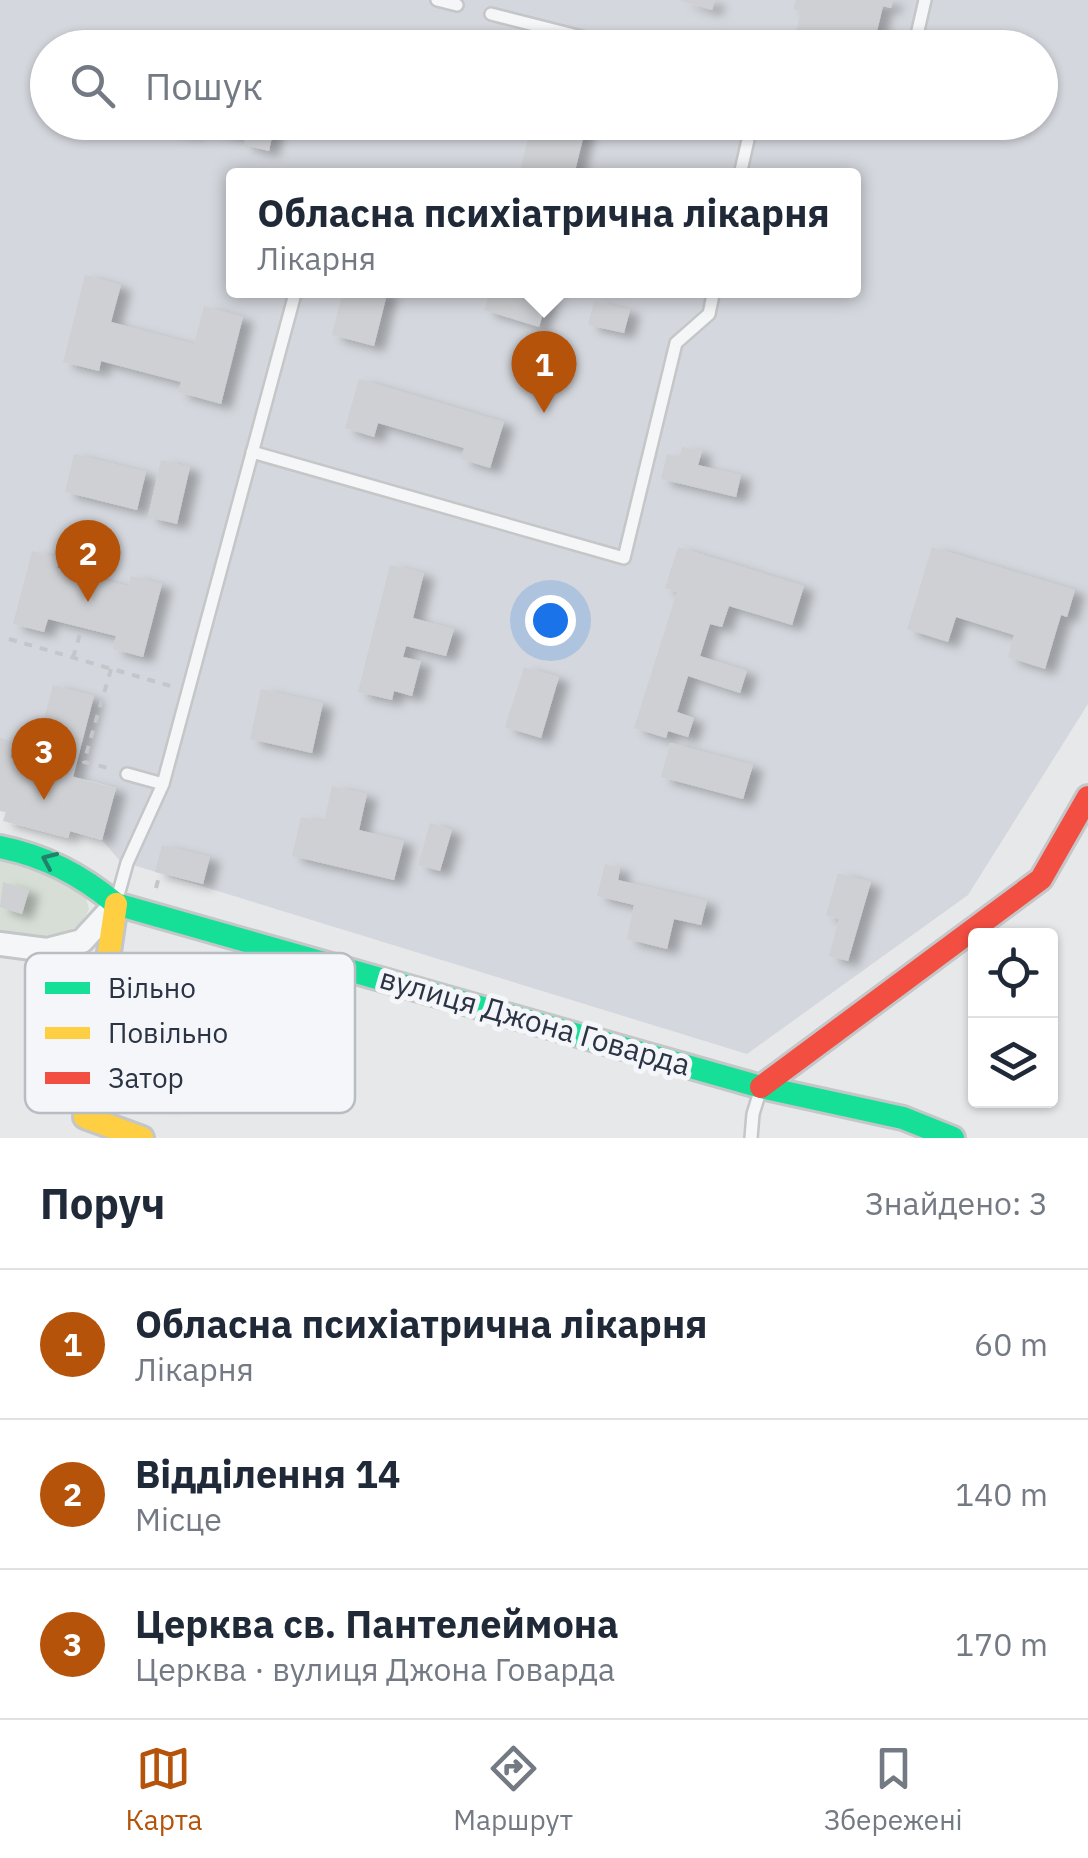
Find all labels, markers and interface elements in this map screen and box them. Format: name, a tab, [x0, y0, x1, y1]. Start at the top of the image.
search box	[30, 30, 1058, 140]
icon: search	[65, 58, 120, 113]
text: Пошук	[145, 61, 263, 110]
popup	[226, 168, 861, 298]
text: Обласна психіатрична лікарня	[257, 188, 830, 237]
text: Лікарня	[257, 237, 376, 279]
pin: 1	[512, 330, 576, 413]
pin: 2	[56, 520, 120, 602]
your location	[525, 595, 576, 646]
pin: 3	[12, 718, 76, 800]
one-way arrow	[41, 852, 59, 872]
map controls	[968, 928, 1058, 1108]
button: locate	[968, 928, 1058, 1018]
legend	[25, 953, 355, 1113]
street label: вулиця Джона Говарда	[376, 958, 695, 1084]
text: Вільно	[108, 969, 196, 1006]
text: Повільно	[108, 1014, 228, 1051]
button: layers	[968, 1018, 1058, 1108]
text: Затор	[108, 1059, 184, 1096]
text: Поруч	[40, 1176, 165, 1231]
text: Знайдено: 3	[865, 1182, 1048, 1224]
text: Обласна психіатрична лікарня	[135, 1299, 707, 1348]
text: 1	[63, 1323, 82, 1365]
text: 60 m	[974, 1323, 1048, 1365]
text: Лікарня	[135, 1348, 254, 1390]
text: Відділення 14	[135, 1449, 401, 1498]
text: 2	[63, 1473, 82, 1515]
text: 140 m	[955, 1473, 1048, 1515]
text: Місце	[135, 1498, 222, 1540]
text: Церква св. Пантелеймона	[135, 1599, 619, 1648]
text: 3	[63, 1623, 82, 1665]
text: 170 m	[955, 1623, 1048, 1665]
text: Церква · вулиця Джона Говарда	[135, 1648, 615, 1690]
tab: Карта	[125, 1741, 202, 1838]
tab: Маршрут	[453, 1741, 573, 1838]
tab: Збережені	[824, 1741, 963, 1838]

